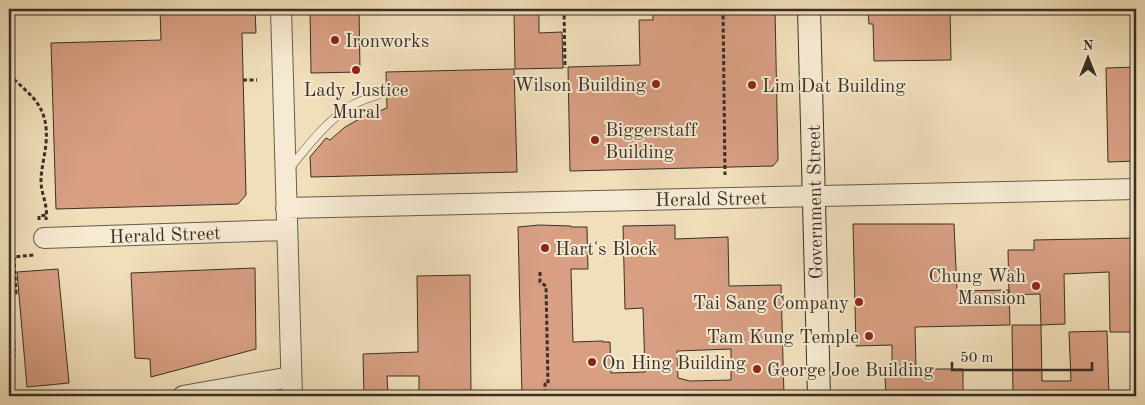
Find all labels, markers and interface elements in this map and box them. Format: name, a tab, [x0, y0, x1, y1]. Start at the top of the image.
north arrow	[1062, 32, 1112, 82]
place label: Ironworks	[345, 33, 429, 52]
marker: Ironworks	[329, 34, 341, 46]
text: N	[1083, 39, 1094, 53]
marker: Lady Justice Mural	[350, 64, 362, 76]
place label: Wilson Building	[514, 77, 647, 96]
marker: Wilson Building	[650, 78, 662, 90]
place label: Lim Dat Building	[762, 78, 906, 97]
marker: Lim Dat Building	[746, 79, 758, 91]
place label: Lady Justice Mural	[304, 82, 408, 123]
place label: Biggerstaff Building	[605, 122, 698, 163]
street label: Government Street	[806, 124, 827, 279]
marker: Biggerstaff Building	[589, 134, 601, 146]
street label: Herald Street	[655, 190, 767, 211]
street label: Herald Street	[109, 225, 221, 248]
place label: Hart's Block	[555, 241, 658, 260]
marker: Hart's Block	[539, 242, 551, 254]
place label: Chung Wah Mansion	[928, 268, 1026, 309]
marker: Chung Wah Mansion	[1030, 280, 1042, 292]
place label: Tai Sang Company	[693, 295, 849, 314]
marker: Tai Sang Company	[853, 296, 865, 308]
place label: Tam Kung Temple	[706, 329, 859, 348]
marker: Tam Kung Temple	[863, 330, 875, 342]
scale bar	[952, 340, 1092, 372]
text: 50 m	[960, 351, 994, 366]
place label: On Hing Building	[602, 355, 747, 374]
marker: On Hing Building	[586, 356, 598, 368]
place label: George Joe Building	[767, 362, 935, 381]
marker: George Joe Building	[751, 363, 763, 375]

